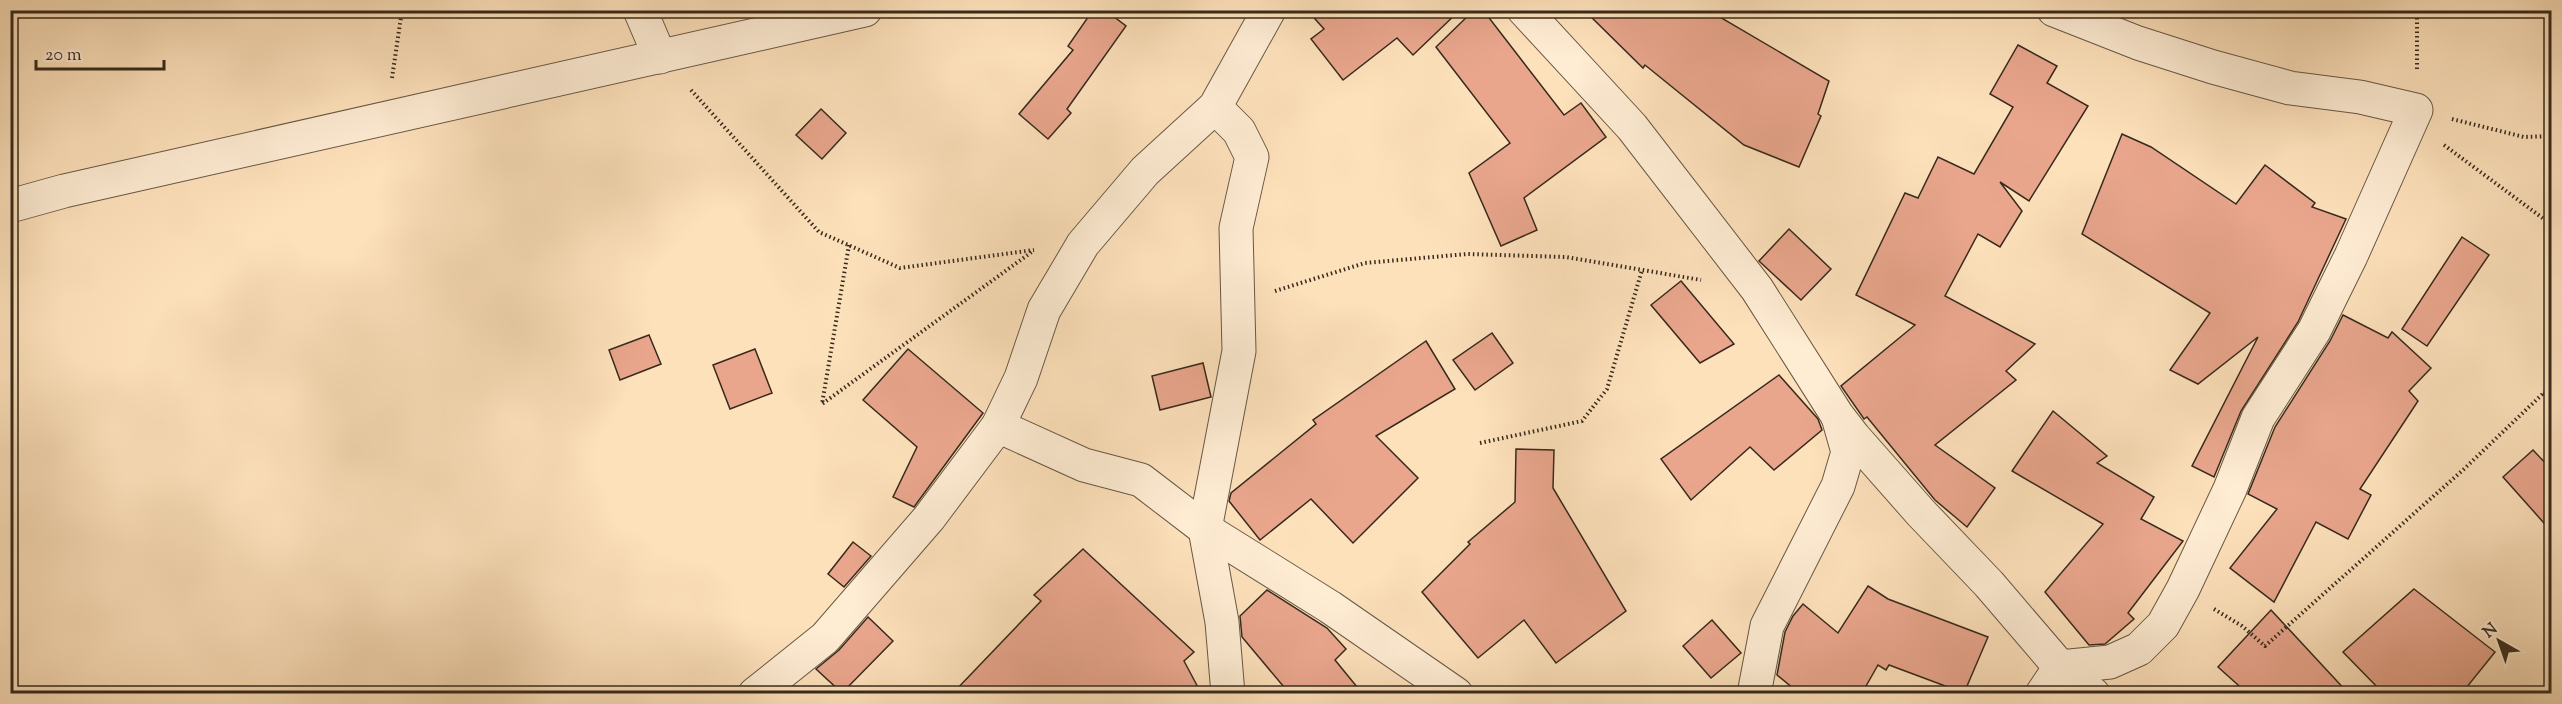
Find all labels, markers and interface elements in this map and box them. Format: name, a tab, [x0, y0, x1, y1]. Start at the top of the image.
scale bar	[36, 33, 164, 71]
text: 20 m	[45, 43, 82, 69]
north arrow	[2469, 611, 2529, 671]
text: N	[2479, 618, 2503, 644]

